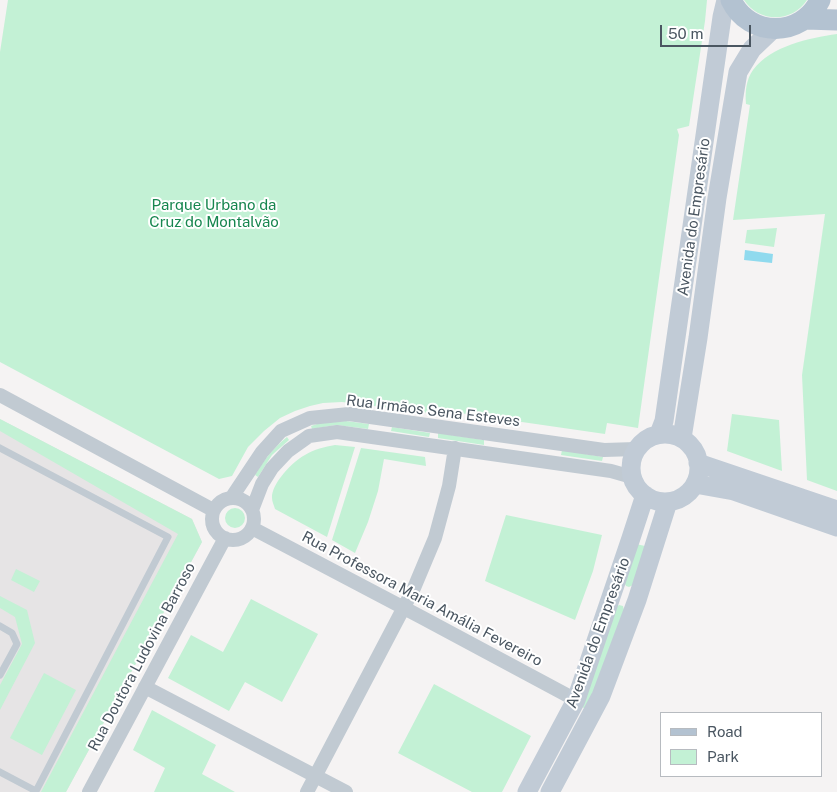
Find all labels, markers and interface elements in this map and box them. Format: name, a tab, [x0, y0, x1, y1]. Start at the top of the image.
scale bar	[662, 15, 753, 47]
text: 50 m	[668, 25, 703, 42]
street label: Avenida do Empresário	[674, 137, 714, 297]
park label: Parque Urbano da Cruz do Montalvão	[149, 196, 279, 231]
street label: Rua Irmãos Sena Esteves	[345, 391, 521, 431]
street label: Rua Professora Maria Amália Fevereiro	[299, 528, 545, 670]
street label: Avenida do Empresário	[562, 555, 634, 711]
street label: Rua Doutora Ludovina Barroso	[85, 560, 199, 754]
legend	[660, 712, 822, 777]
text: Road	[707, 723, 743, 740]
text: Park	[707, 748, 739, 765]

